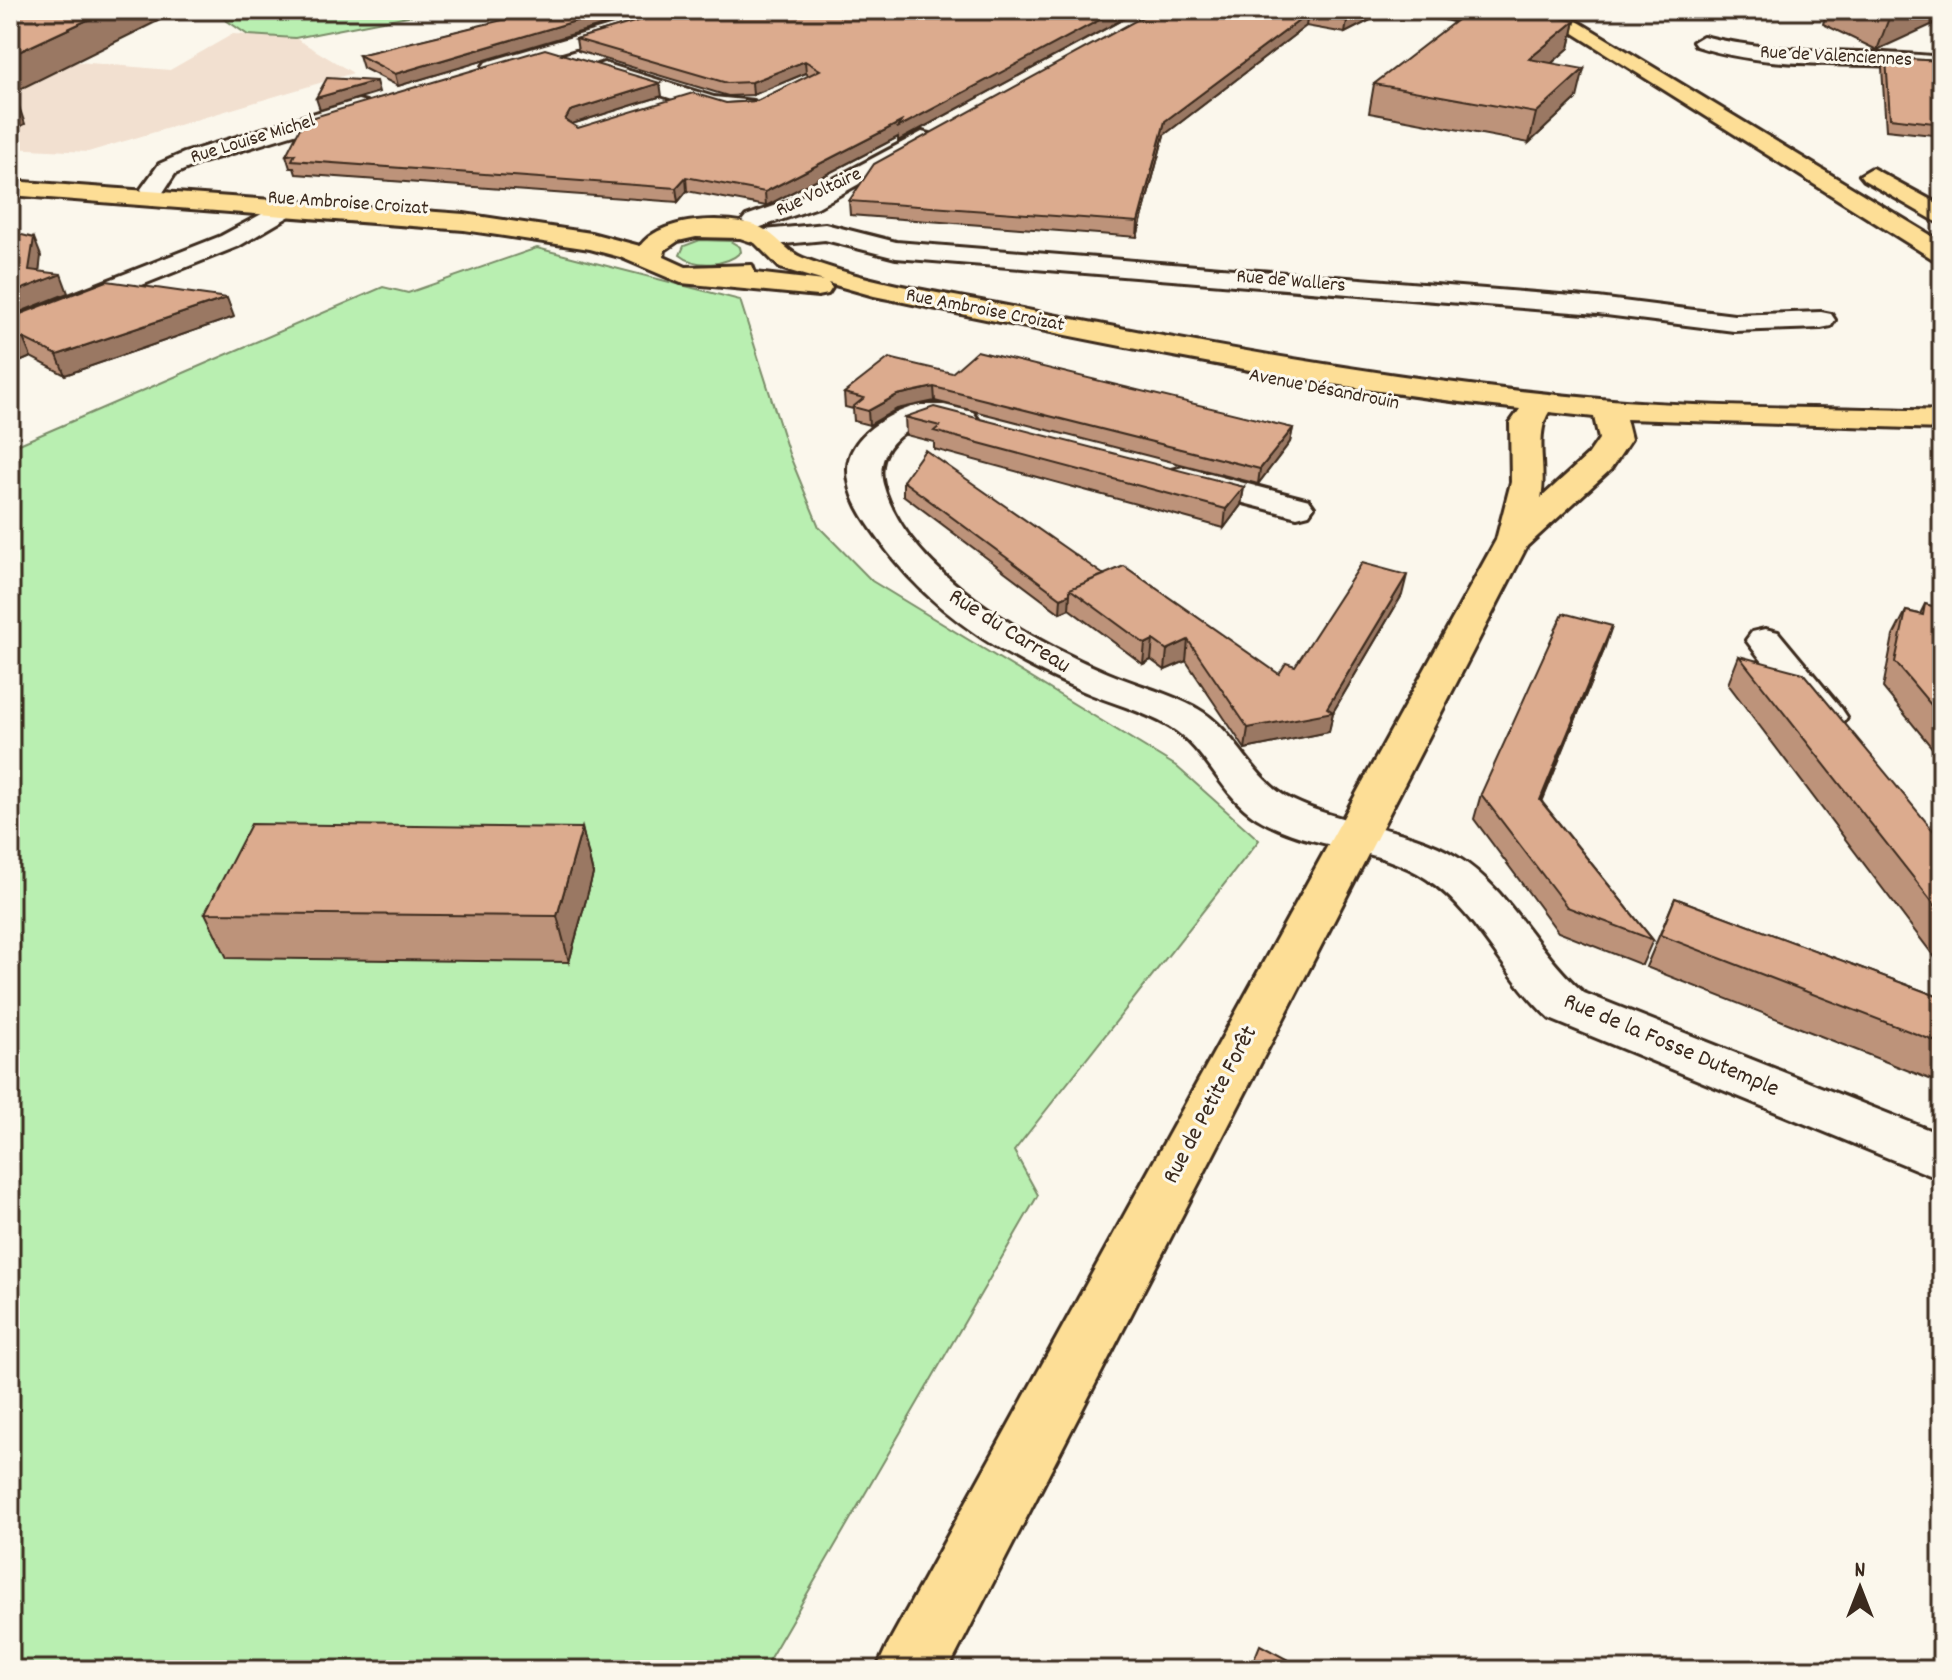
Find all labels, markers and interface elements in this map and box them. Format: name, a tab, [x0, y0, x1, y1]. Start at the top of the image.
street label: Rue de Valenciennes	[1759, 39, 1913, 75]
street label: Rue Louise Michel	[187, 108, 319, 172]
street label: Rue Voltaire	[772, 161, 867, 225]
street label: Rue Ambroise Croizat	[267, 184, 429, 224]
street label: Rue de Wallers	[1235, 263, 1347, 301]
street label: Rue Ambroise Croizat	[903, 282, 1067, 340]
street label: Avenue Désandrouin	[1246, 362, 1402, 418]
street label: Rue du Carreau	[941, 581, 1077, 683]
street label: Rue de la Fosse Dutemple	[1558, 985, 1784, 1107]
street label: Rue de Petite Forêt	[1155, 1020, 1267, 1190]
north arrow	[1820, 1548, 1900, 1628]
text: N	[1855, 1556, 1866, 1587]

